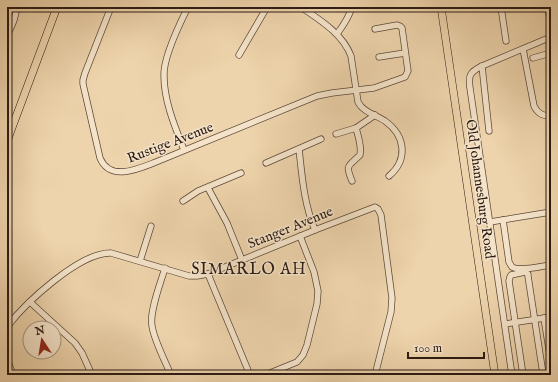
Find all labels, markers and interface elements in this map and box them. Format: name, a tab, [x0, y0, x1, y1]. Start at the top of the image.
street label: Rustige Avenue	[125, 118, 217, 168]
street label: Old Johannesburg Road	[461, 118, 499, 261]
street label: Stanger Avenue	[245, 202, 336, 253]
district label: SIMARLO AH	[191, 260, 307, 280]
north arrow	[22, 320, 62, 360]
text: N	[33, 323, 47, 339]
scale bar	[408, 334, 484, 360]
text: 100 m	[414, 341, 442, 356]

